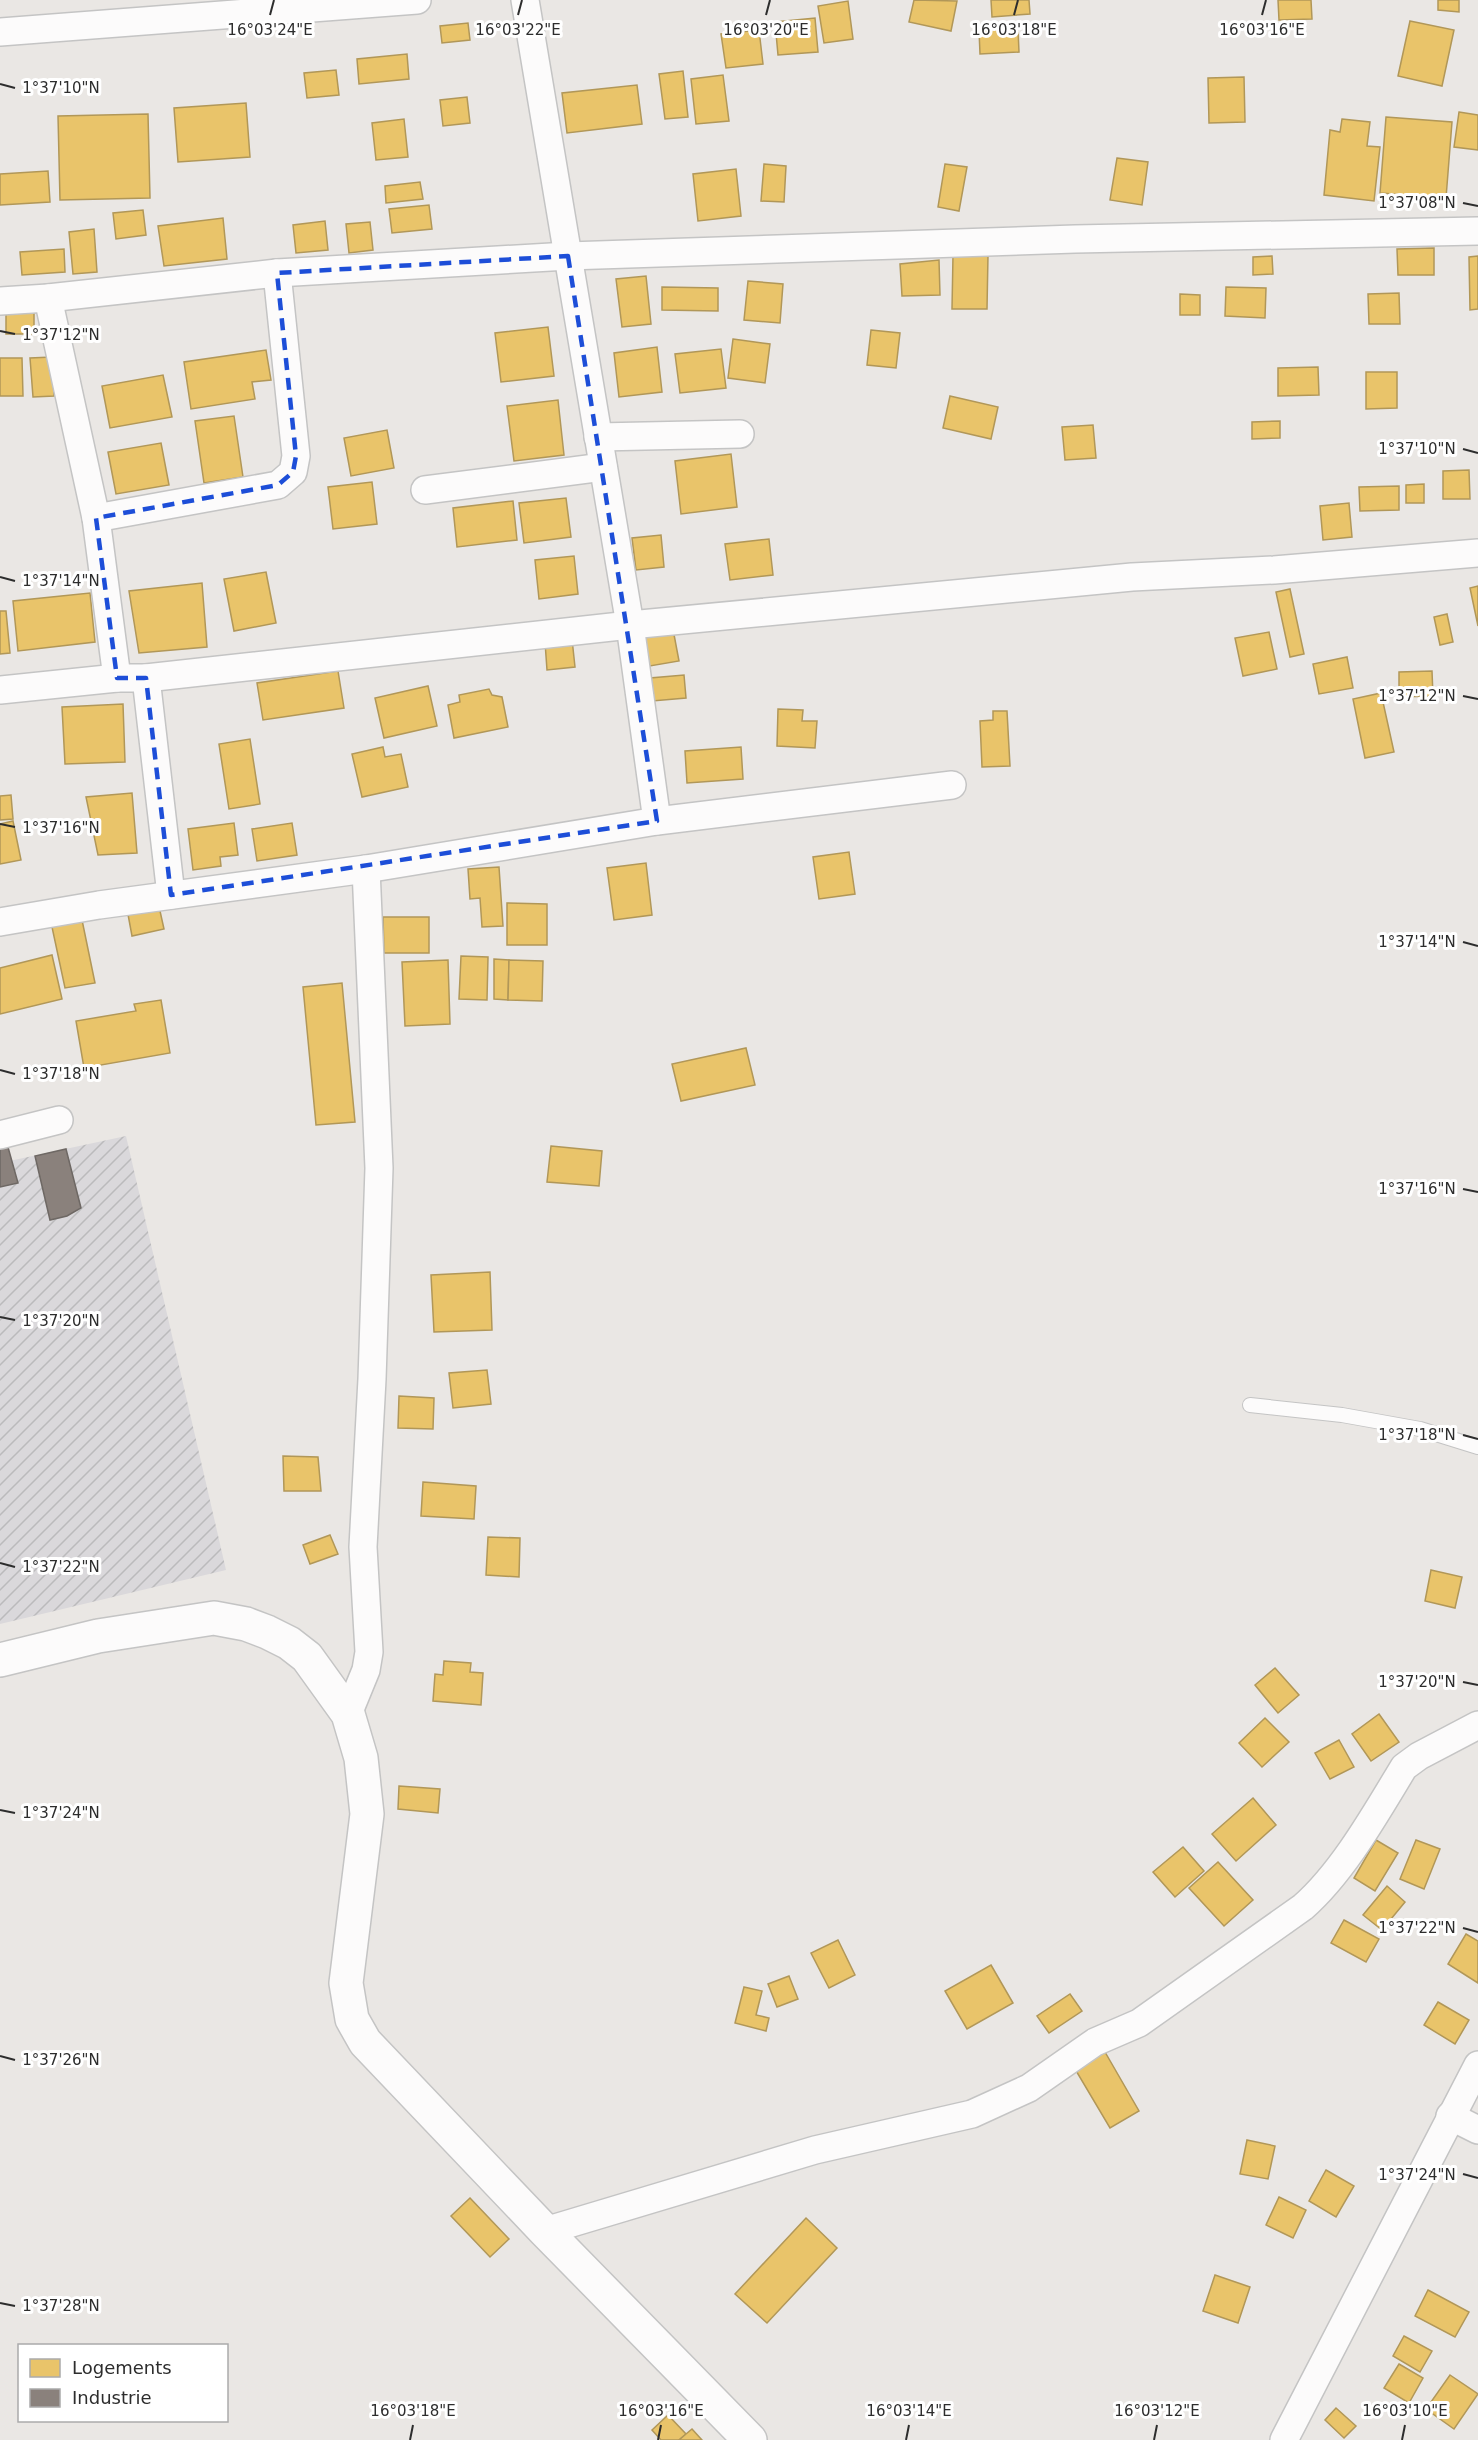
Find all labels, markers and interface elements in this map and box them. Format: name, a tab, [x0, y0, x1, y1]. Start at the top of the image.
text: 16°03'24"E	[227, 21, 313, 39]
text: 16°03'22"E	[475, 21, 561, 39]
text: 16°03'20"E	[723, 21, 809, 39]
text: 16°03'18"E	[971, 21, 1057, 39]
text: 16°03'16"E	[1219, 21, 1305, 39]
text: 1°37'10"N	[22, 79, 100, 97]
text: 1°37'08"N	[1378, 194, 1456, 212]
text: 1°37'12"N	[22, 326, 100, 344]
text: 1°37'10"N	[1378, 440, 1456, 458]
text: 1°37'14"N	[22, 572, 100, 590]
text: 1°37'12"N	[1378, 687, 1456, 705]
text: 1°37'16"N	[22, 819, 100, 837]
text: 1°37'14"N	[1378, 933, 1456, 951]
text: 1°37'18"N	[22, 1065, 100, 1083]
text: 1°37'16"N	[1378, 1180, 1456, 1198]
text: 1°37'20"N	[22, 1312, 100, 1330]
text: 1°37'18"N	[1378, 1426, 1456, 1444]
text: 1°37'22"N	[22, 1558, 100, 1576]
text: 1°37'20"N	[1378, 1673, 1456, 1691]
text: 1°37'24"N	[22, 1804, 100, 1822]
text: 1°37'22"N	[1378, 1919, 1456, 1937]
text: 1°37'26"N	[22, 2051, 100, 2069]
text: 1°37'24"N	[1378, 2166, 1456, 2184]
text: 1°37'28"N	[22, 2297, 100, 2315]
legend	[18, 2344, 228, 2422]
text: Logements	[72, 2357, 172, 2378]
text: Industrie	[72, 2387, 151, 2408]
text: 16°03'18"E	[370, 2402, 456, 2420]
text: 16°03'16"E	[618, 2402, 704, 2420]
text: 16°03'14"E	[866, 2402, 952, 2420]
text: 16°03'12"E	[1114, 2402, 1200, 2420]
text: 16°03'10"E	[1362, 2402, 1448, 2420]

